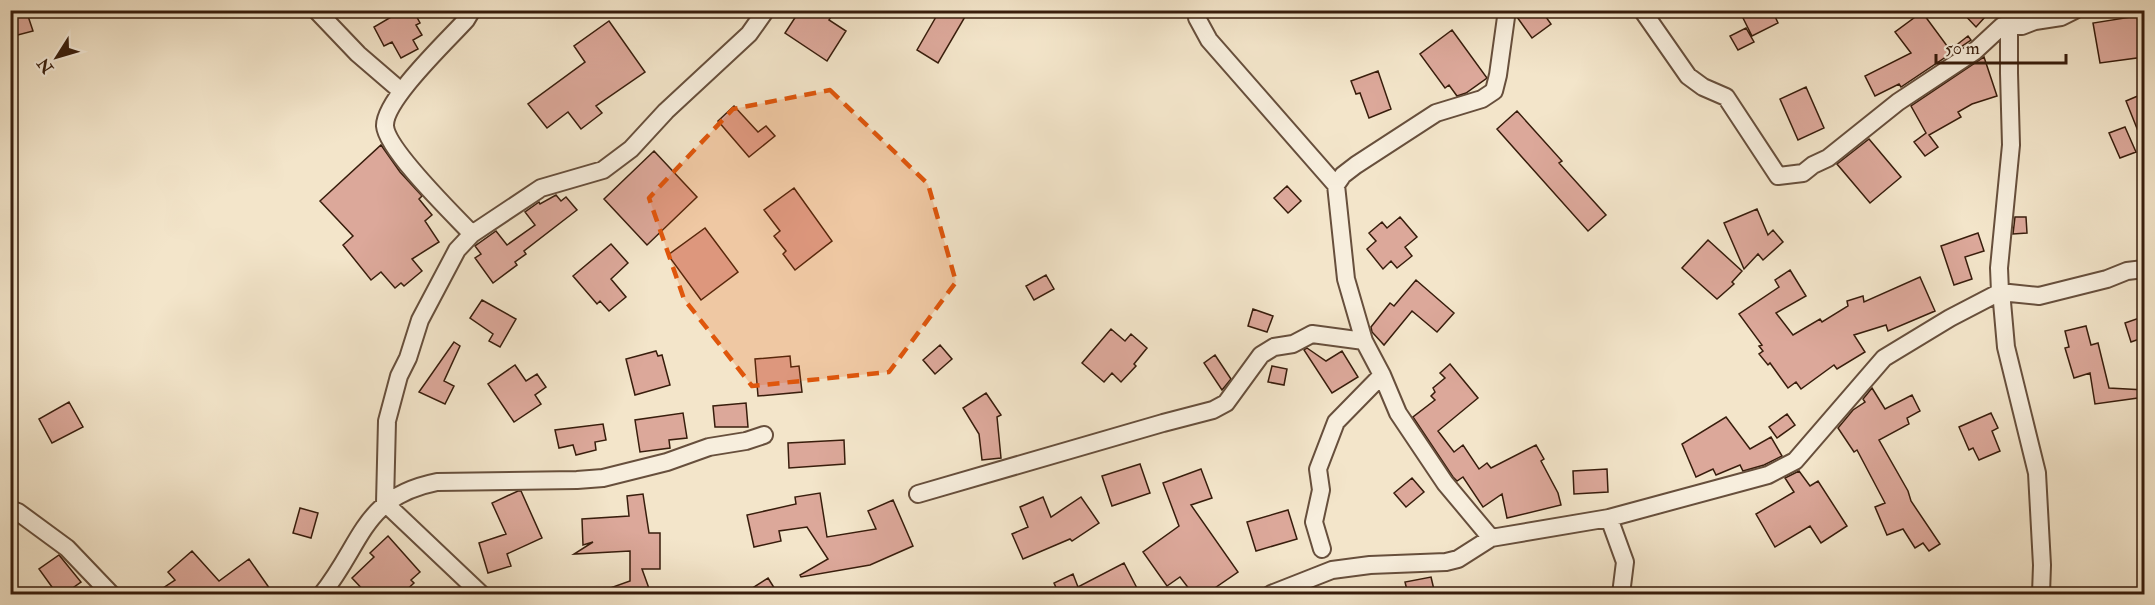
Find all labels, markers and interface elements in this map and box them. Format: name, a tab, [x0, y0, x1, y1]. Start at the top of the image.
north arrow	[27, 27, 87, 87]
scale bar	[1936, 27, 2066, 65]
text: 50 m	[1945, 37, 1980, 60]
text: N	[33, 53, 59, 78]

